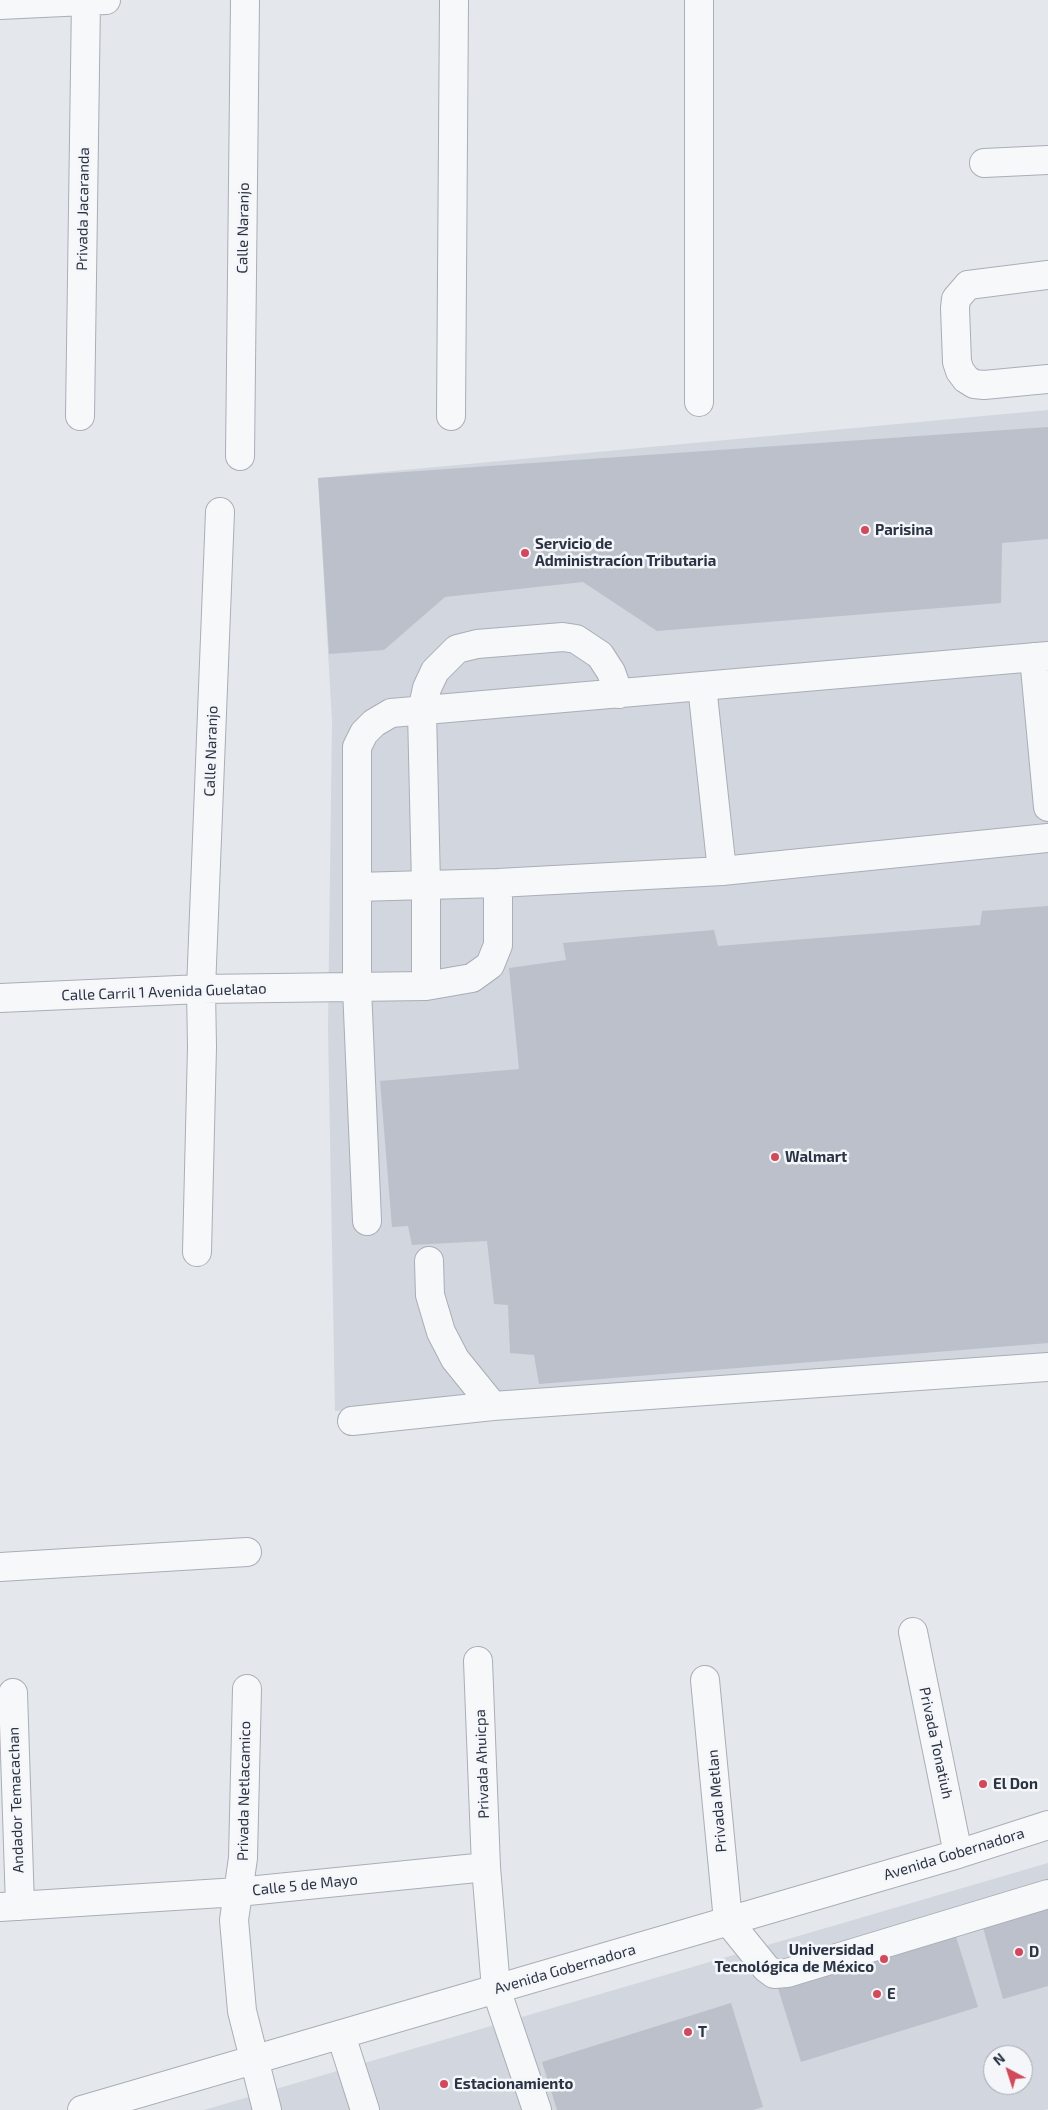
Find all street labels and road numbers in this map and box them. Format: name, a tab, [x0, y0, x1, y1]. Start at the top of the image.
street label: Privada Jacaranda	[73, 147, 93, 271]
street label: Calle Naranjo	[233, 182, 253, 274]
street label: Calle Naranjo	[200, 705, 222, 797]
street label: Calle Carril 1 Avenida Guelatao	[61, 979, 267, 1005]
street label: Privada Tonatiuh	[915, 1685, 957, 1801]
street label: Privada Ahuicpa	[471, 1709, 493, 1819]
street label: Privada Netlacamico	[234, 1721, 254, 1861]
street label: Andador Temacachan	[4, 1727, 28, 1873]
street label: Privada Metlan	[704, 1749, 730, 1853]
street label: Avenida Gobernadora	[881, 1824, 1027, 1884]
street label: Calle 5 de Mayo	[251, 1870, 359, 1900]
street label: Avenida Gobernadora	[492, 1940, 638, 1998]

